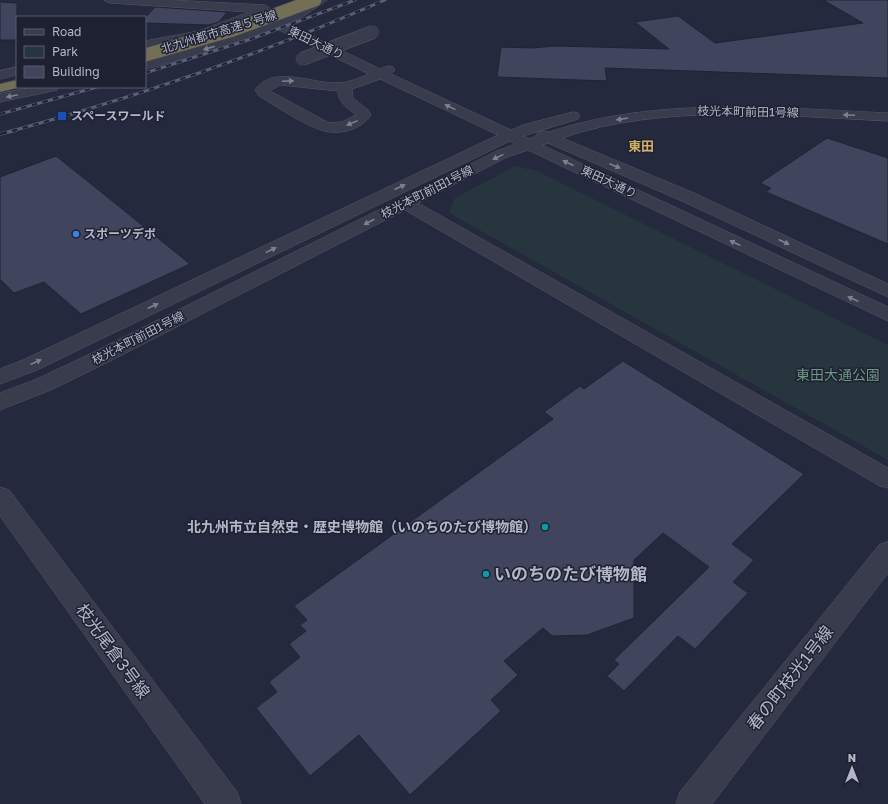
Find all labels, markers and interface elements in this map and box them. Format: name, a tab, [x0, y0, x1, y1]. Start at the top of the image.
street label: 北九州都市高速５号線	[159, 7, 278, 56]
legend	[16, 16, 146, 88]
street label: 東田大通り	[286, 23, 346, 62]
text: Road	[52, 24, 81, 39]
text: Park	[52, 44, 78, 59]
one-way arrow	[202, 45, 214, 51]
text: Building	[52, 64, 100, 79]
one-way arrow	[282, 78, 295, 84]
one-way arrow	[6, 93, 18, 99]
street label: 枝光本町前田1号線	[697, 103, 799, 120]
one-way arrow	[444, 104, 456, 110]
place label: スペースワールド	[71, 108, 166, 123]
marker: スペースワールド	[56, 110, 68, 122]
one-way arrow	[842, 112, 855, 118]
one-way arrow	[615, 116, 628, 122]
one-way arrow	[346, 120, 358, 126]
district label: 東田	[628, 138, 654, 154]
one-way arrow	[492, 154, 503, 160]
one-way arrow	[562, 160, 573, 166]
street label: 枝光本町前田1号線	[378, 162, 476, 221]
street label: 東田大通り	[579, 162, 640, 201]
one-way arrow	[609, 163, 621, 169]
one-way arrow	[394, 184, 406, 190]
one-way arrow	[363, 219, 375, 225]
place label: スポーツデポ	[84, 226, 156, 241]
marker: スポーツデポ	[71, 229, 81, 239]
one-way arrow	[779, 239, 790, 245]
one-way arrow	[730, 240, 741, 246]
one-way arrow	[265, 247, 276, 253]
one-way arrow	[847, 296, 858, 302]
one-way arrow	[148, 303, 159, 309]
street label: 枝光本町前田1号線	[89, 308, 187, 367]
one-way arrow	[30, 359, 42, 365]
park label: 東田大通公園	[796, 366, 880, 383]
place label: 北九州市立自然史・歴史博物館（いのちのたび博物館）	[187, 518, 537, 535]
marker: 北九州市立自然史・歴史博物館（いのちのたび博物館）	[540, 522, 550, 532]
place label: いのちのたび博物館	[494, 563, 647, 584]
marker: いのちのたび博物館	[481, 569, 491, 579]
street label: 枝光尾倉3号線	[72, 599, 155, 702]
street label: 春の町枝光1号線	[742, 621, 837, 734]
north arrow	[832, 748, 872, 788]
text: N	[848, 751, 856, 764]

